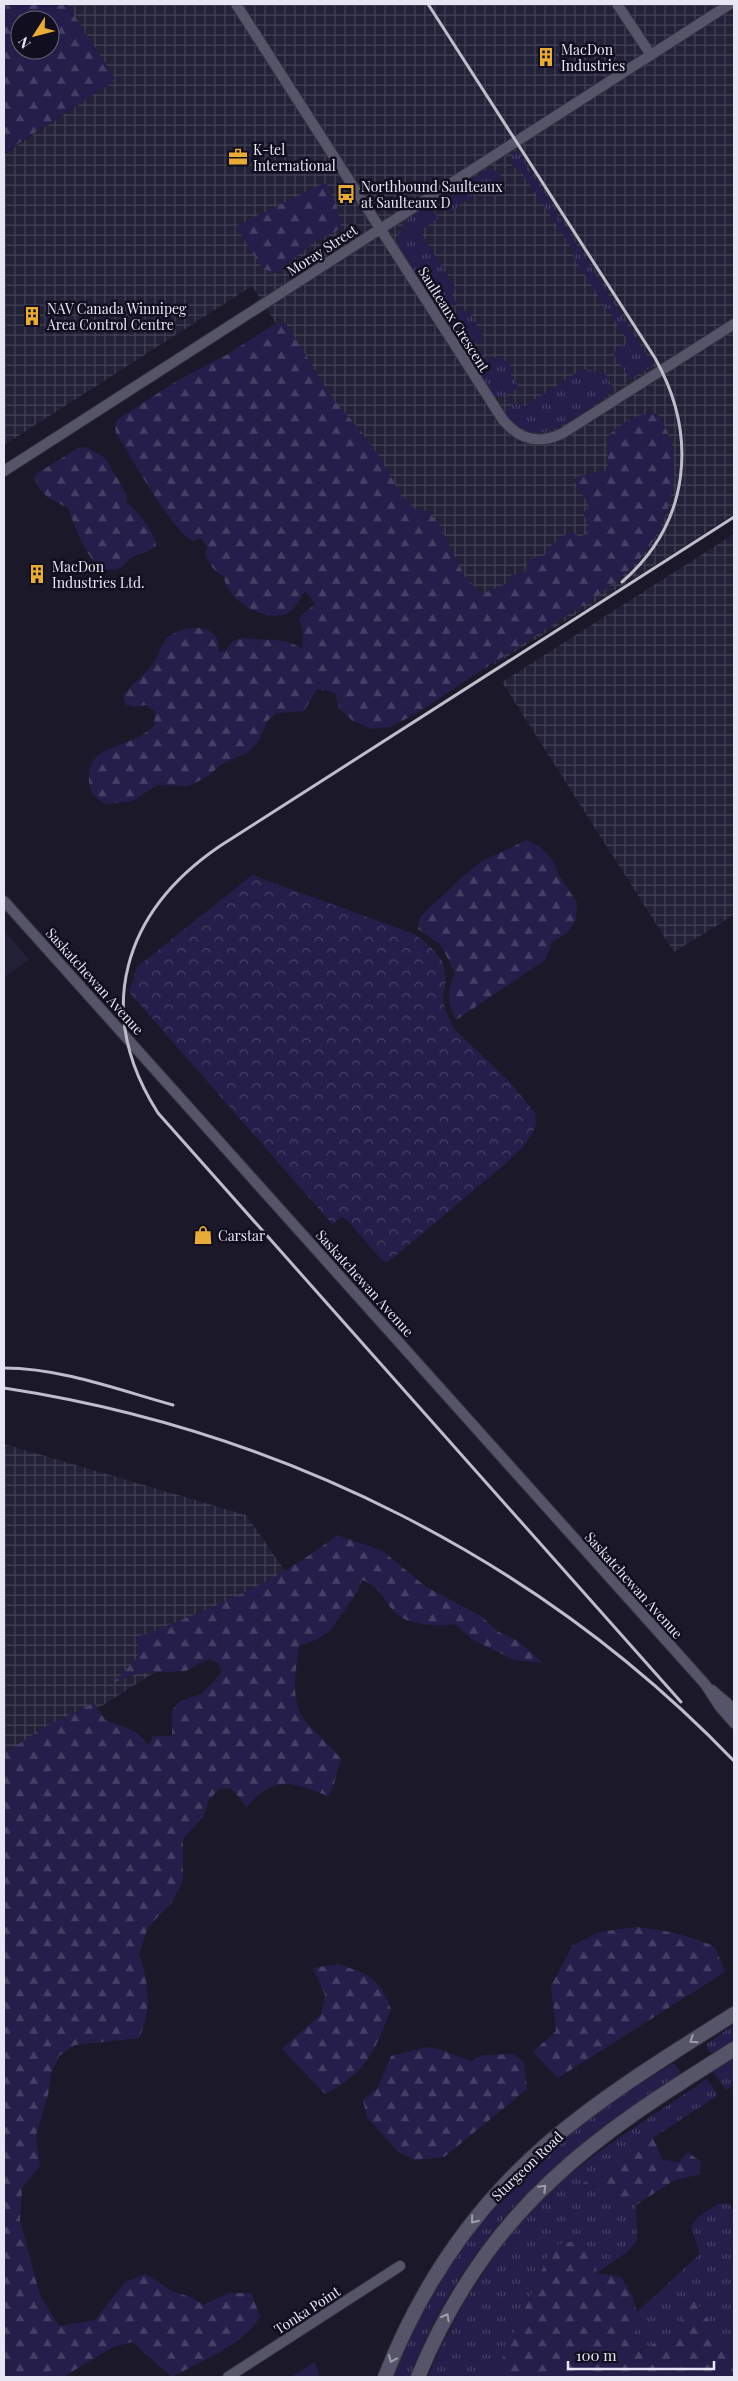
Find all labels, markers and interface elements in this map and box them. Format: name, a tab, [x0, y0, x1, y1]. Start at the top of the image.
north arrow	[10, 10, 60, 60]
text: N	[13, 33, 35, 53]
place label: MacDon Industries	[561, 40, 625, 75]
building icon: MacDon Industries	[535, 46, 557, 68]
place label: K-tel International	[253, 140, 336, 175]
office icon: K-tel International	[227, 146, 249, 168]
place label: Northbound Saulteaux at Saulteaux D	[361, 177, 503, 212]
bus stop icon: Northbound Saulteaux at Saulteaux D	[335, 183, 357, 205]
street label: Moray Street	[283, 220, 362, 280]
street label: Saulteaux Crescent	[414, 263, 495, 376]
place label: NAV Canada Winnipeg Area Control Centre	[46, 299, 187, 334]
building icon: NAV Canada Winnipeg Area Control Centre	[21, 305, 43, 327]
place label: MacDon Industries Ltd.	[52, 557, 145, 592]
building icon: MacDon Industries Ltd.	[26, 563, 48, 585]
street label: Saskatchewan Avenue	[42, 924, 148, 1038]
shop icon: Carstar	[192, 1224, 214, 1246]
place label: Carstar	[218, 1226, 266, 1245]
street label: Saskatchewan Avenue	[312, 1226, 418, 1340]
street label: Saskatchewan Avenue	[581, 1528, 687, 1642]
one-way arrow	[690, 2034, 699, 2043]
street label: Sturgeon Road	[487, 2127, 567, 2205]
one-way arrow	[538, 2185, 547, 2194]
one-way arrow	[471, 2214, 479, 2223]
street label: Tonka Point	[270, 2281, 345, 2338]
one-way arrow	[440, 2314, 450, 2323]
scale bar	[568, 2338, 714, 2370]
text: 100 m	[576, 2345, 617, 2365]
one-way arrow	[388, 2354, 398, 2363]

